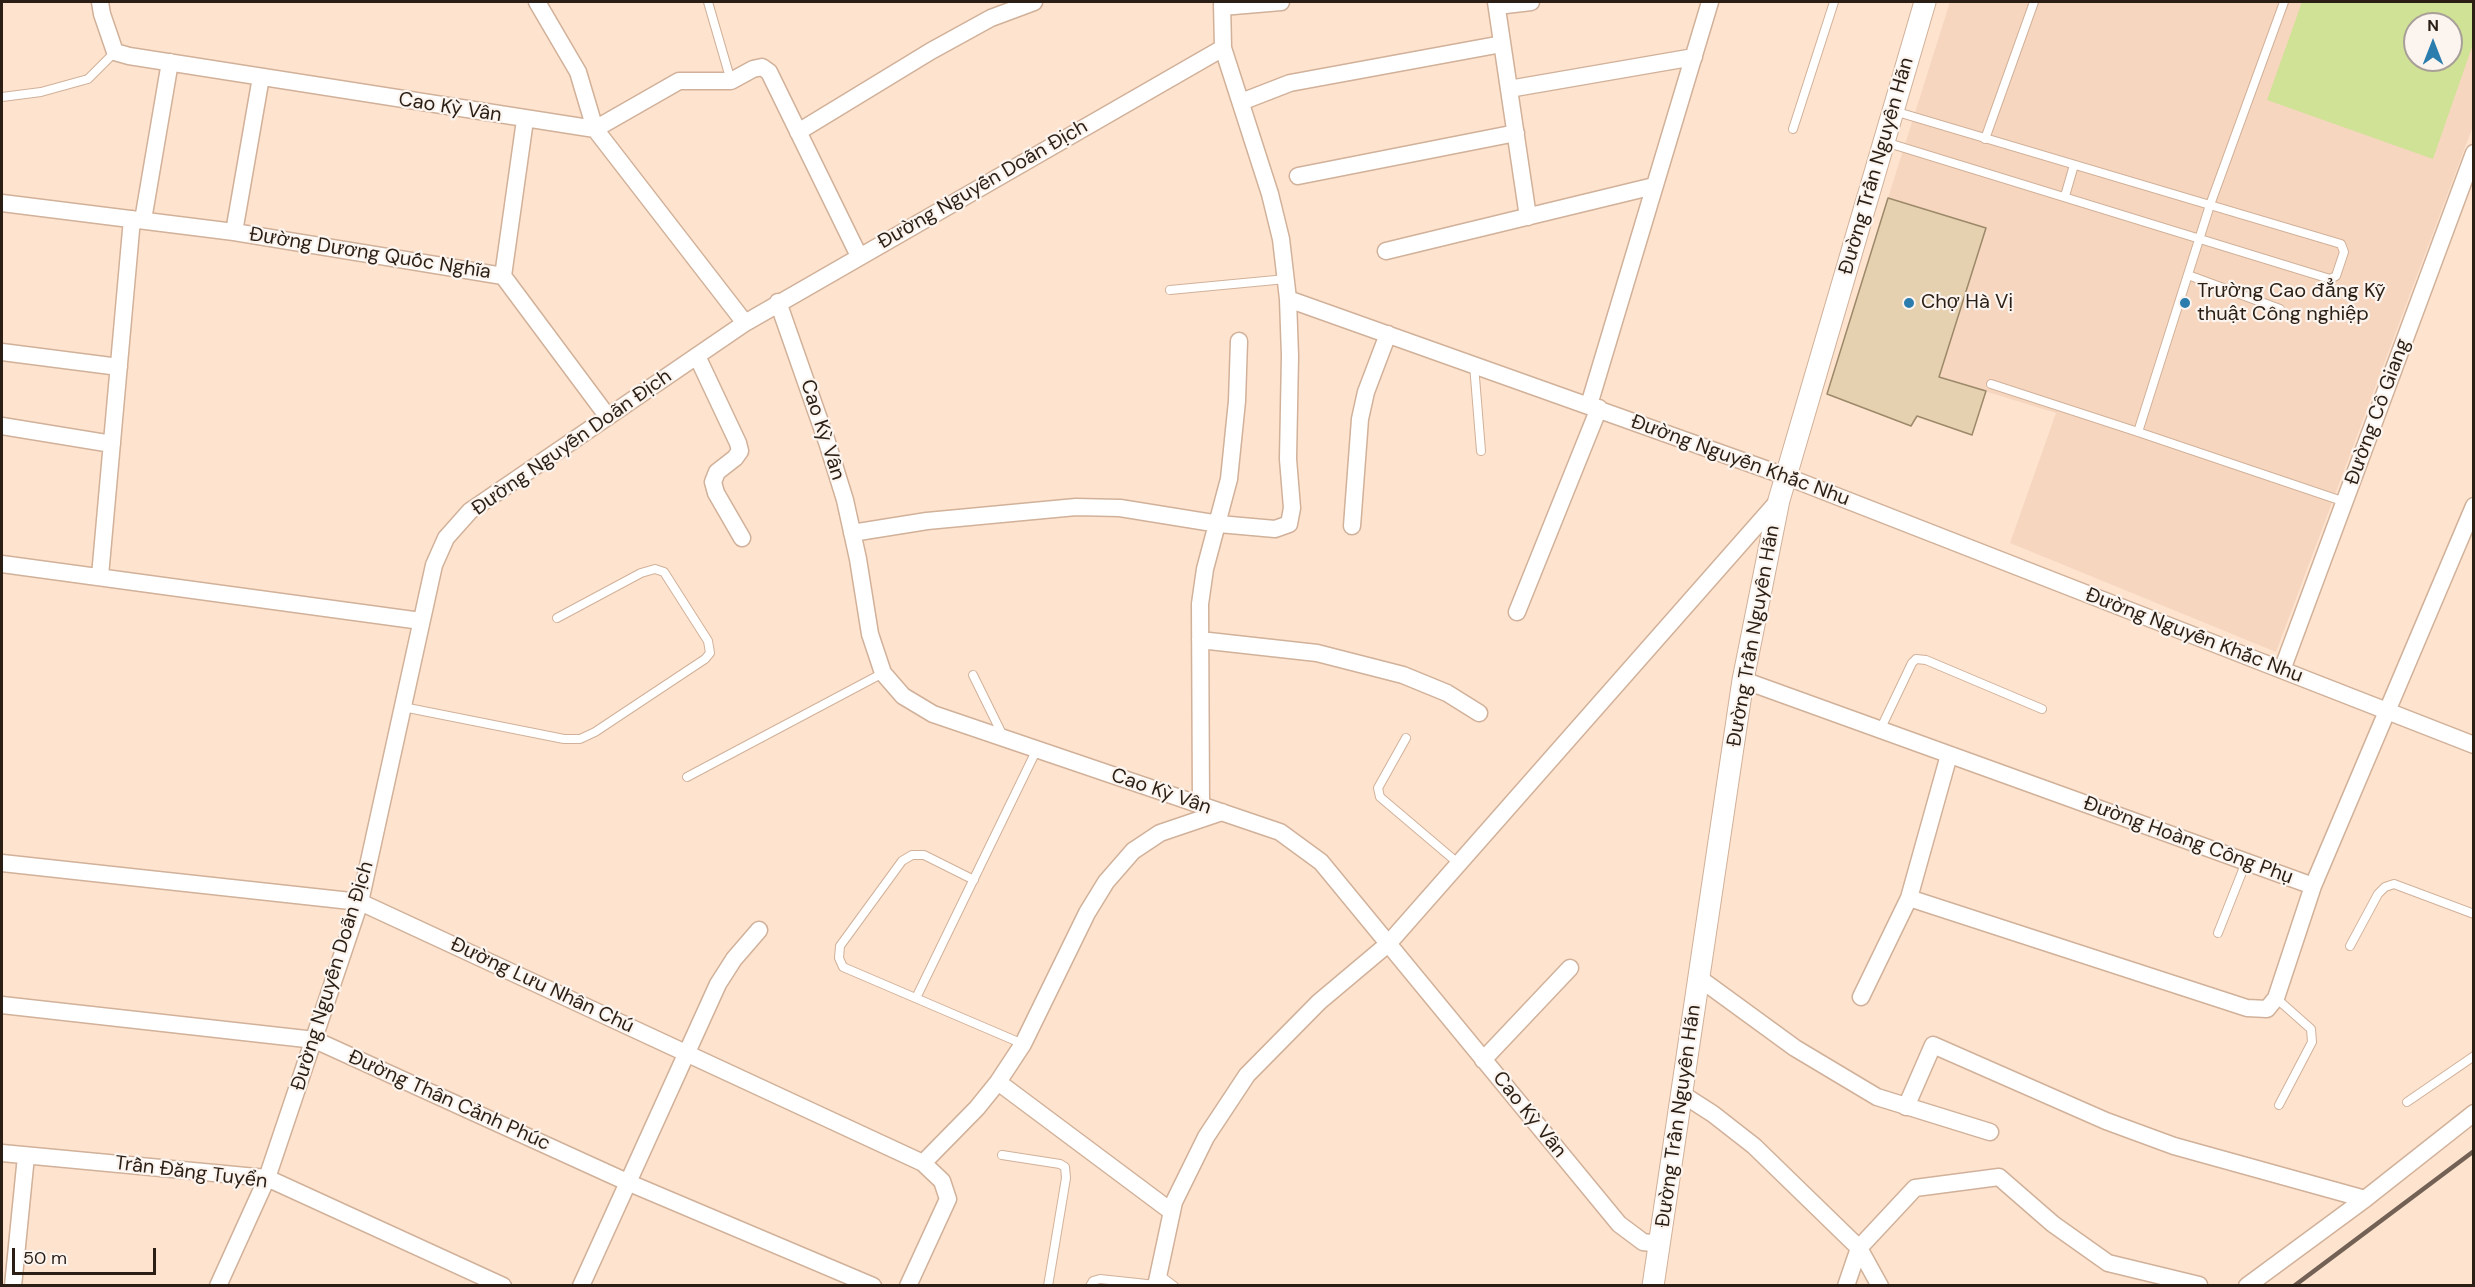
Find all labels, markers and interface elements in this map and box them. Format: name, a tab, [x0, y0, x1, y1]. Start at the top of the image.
north arrow	[2403, 12, 2463, 72]
text: N	[2427, 15, 2439, 36]
street label: Đường Trần Nguyên Hãn	[1835, 55, 1919, 277]
street label: Cao Kỳ Vân	[397, 88, 503, 128]
street label: Đường Nguyễn Doãn Địch	[874, 115, 1092, 255]
street label: Đường Dương Quốc Nghĩa	[248, 223, 492, 285]
place label: Trường Cao đẳng Kỹ thuật Công nghiệp	[2197, 280, 2386, 327]
place label: Chợ Hà Vị	[1921, 291, 2013, 315]
marker: Chợ Hà Vị	[1902, 296, 1916, 310]
marker: Trường Cao đẳng Kỹ thuật Công nghiệp	[2178, 296, 2192, 310]
street label: Đường Cô Giang	[2340, 336, 2416, 488]
street label: Đường Nguyễn Doãn Địch	[468, 365, 676, 521]
street label: Cao Kỳ Vân	[794, 377, 850, 483]
street label: Đường Nguyễn Khắc Nhu	[1627, 410, 1853, 512]
street label: Đường Trần Nguyên Hãn	[1723, 523, 1785, 749]
street label: Đường Nguyễn Khắc Nhu	[2082, 583, 2306, 689]
street label: Cao Kỳ Vân	[1108, 764, 1214, 820]
street label: Đường Hoàng Công Phụ	[2080, 792, 2296, 890]
street label: Đường Nguyễn Doãn Địch	[287, 859, 379, 1093]
street label: Đường Lưu Nhân Chú	[446, 933, 638, 1039]
street label: Đường Trần Nguyên Hãn	[1651, 1003, 1707, 1229]
street label: Đường Thân Cảnh Phúc	[344, 1046, 554, 1156]
street label: Cao Kỳ Vân	[1487, 1067, 1571, 1163]
street label: Trần Đăng Tuyển	[113, 1152, 269, 1194]
scale bar	[15, 1236, 159, 1274]
text: 50 m	[23, 1246, 67, 1270]

